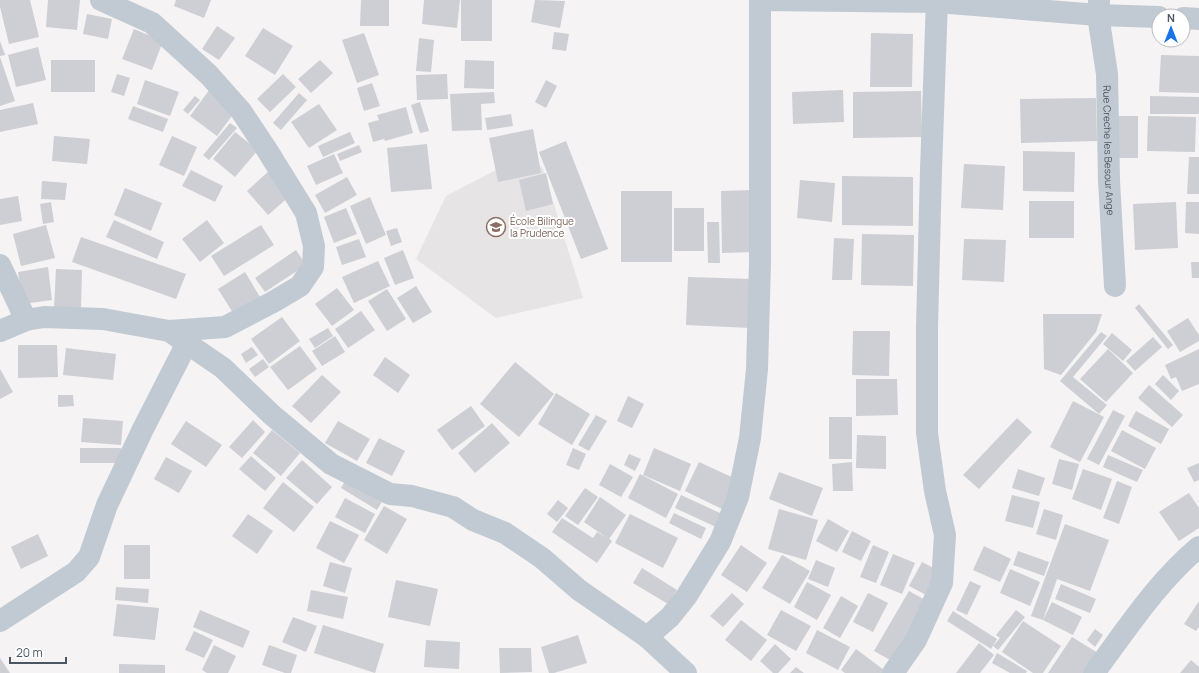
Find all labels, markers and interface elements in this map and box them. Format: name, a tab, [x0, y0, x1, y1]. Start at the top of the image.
north arrow	[1151, 8, 1191, 48]
text: N	[1167, 10, 1175, 25]
street label: Rue Creche les Besour Ange	[1100, 85, 1118, 216]
place label: École Bilingue la Prudence	[510, 214, 574, 240]
school or university icon: École Bilingue la Prudence	[485, 216, 507, 238]
scale bar	[10, 639, 66, 665]
text: 20 m	[16, 644, 43, 661]

